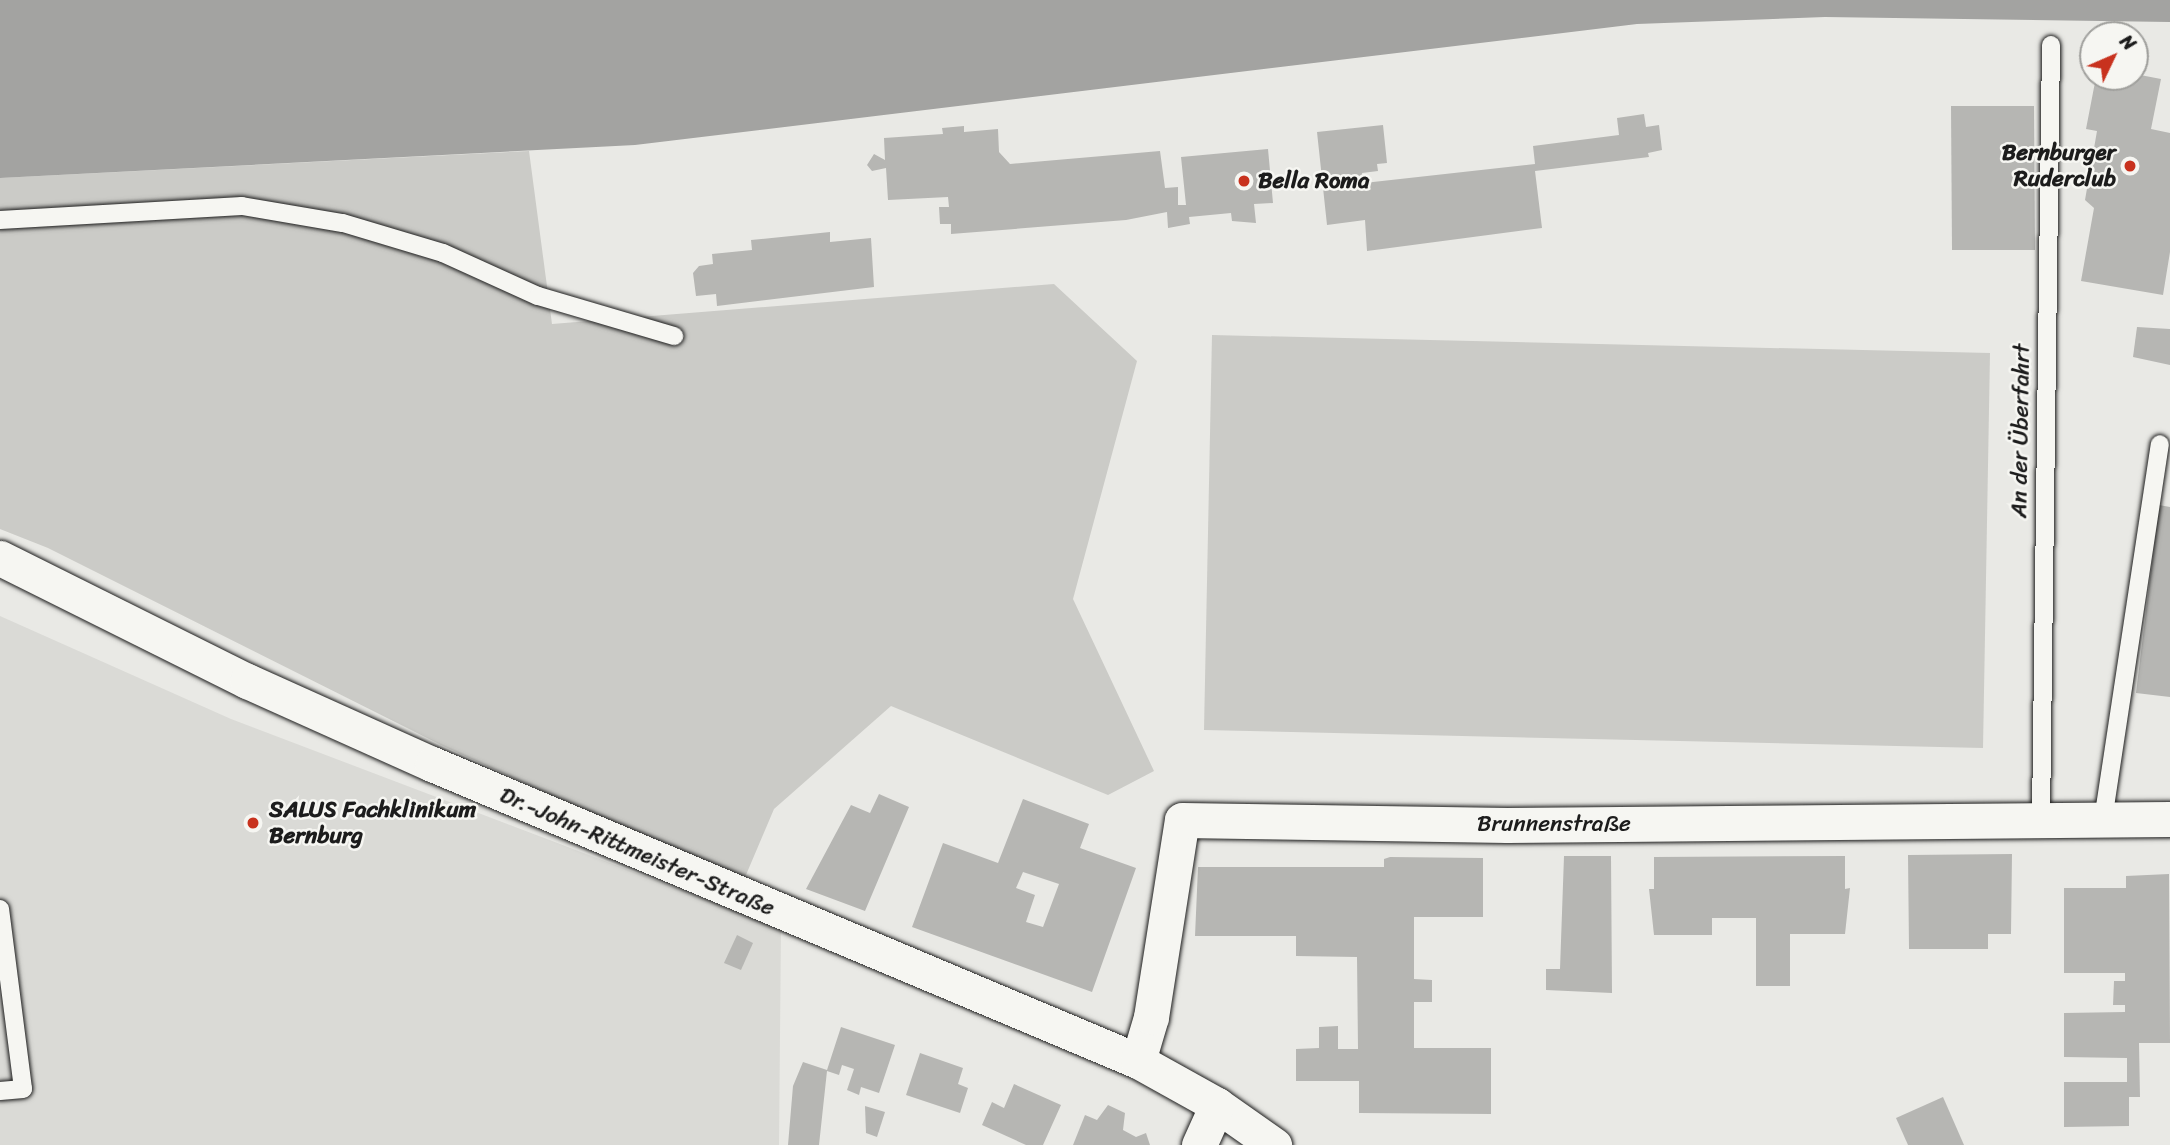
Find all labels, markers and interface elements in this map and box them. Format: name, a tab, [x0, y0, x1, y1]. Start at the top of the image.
north arrow	[2079, 21, 2149, 91]
text: N	[2112, 26, 2144, 59]
place label: Bernburger Ruderclub	[2002, 139, 2116, 193]
marker: Bernburger Ruderclub	[2122, 158, 2138, 174]
place label: Bella Roma	[1258, 167, 1370, 195]
marker: Bella Roma	[1236, 173, 1252, 189]
street label: An der Überfahrt	[2006, 344, 2036, 518]
street label: Dr.-John-Rittmeister-Straße	[495, 782, 779, 922]
place label: SALUS Fachklinikum Bernburg	[269, 796, 476, 850]
street label: Brunnenstraße	[1477, 810, 1631, 838]
marker: SALUS Fachklinikum Bernburg	[243, 813, 263, 833]

